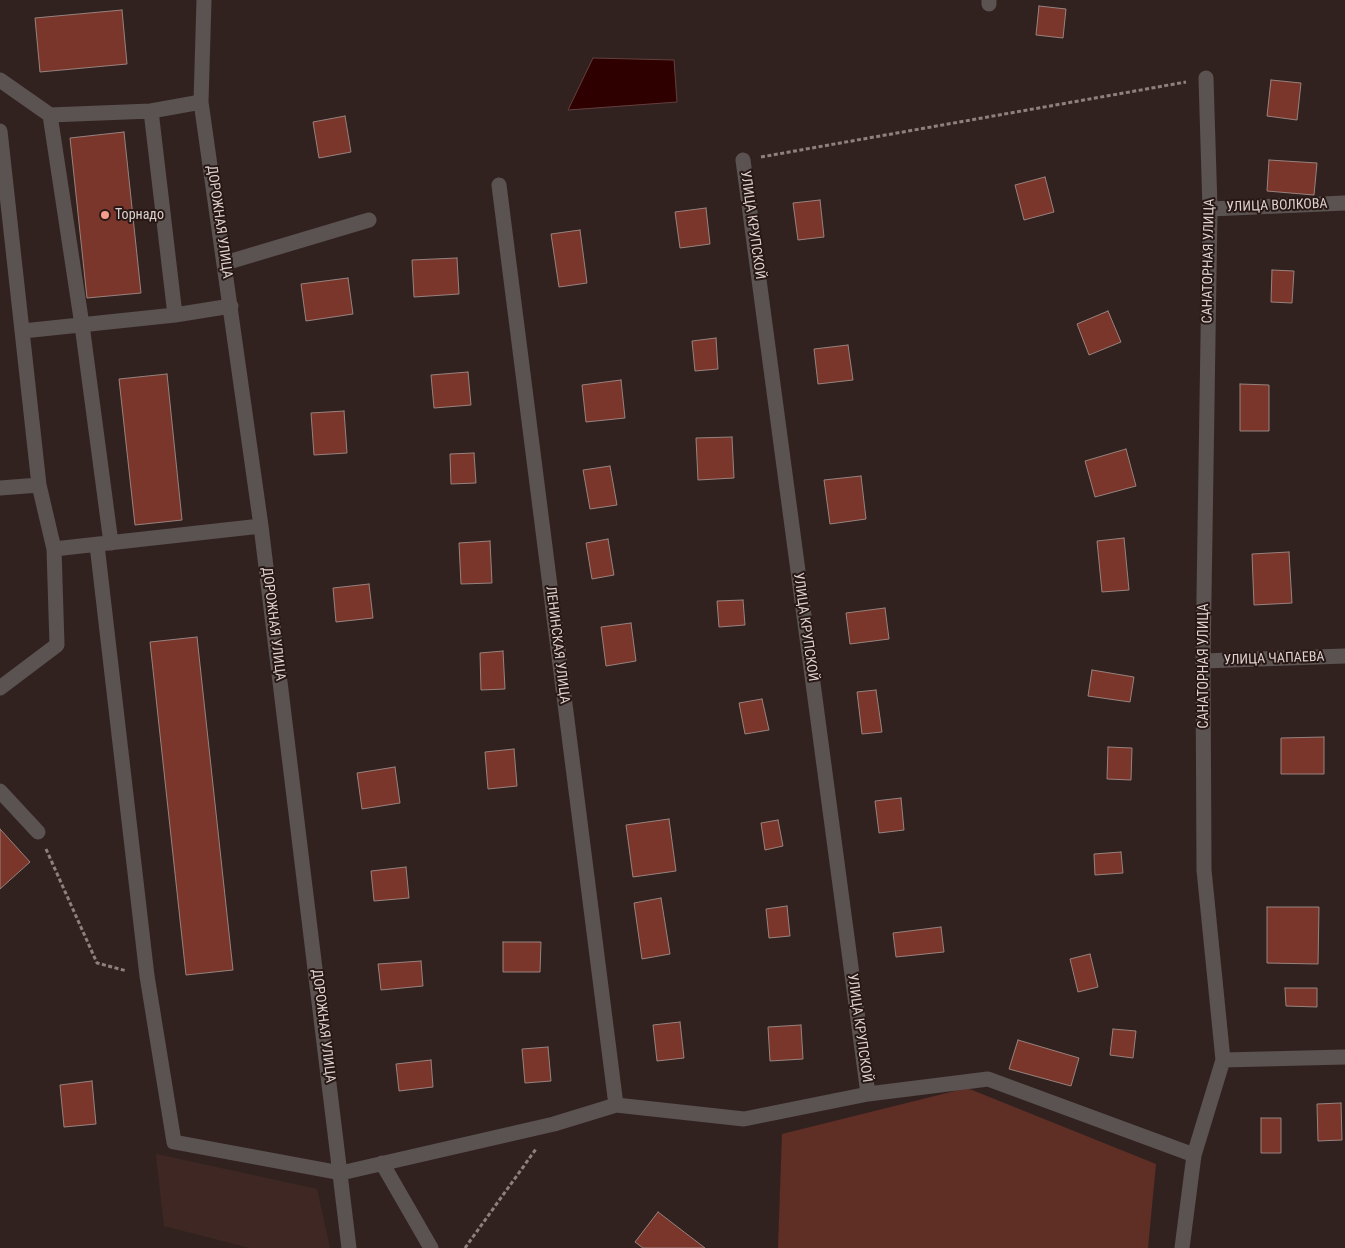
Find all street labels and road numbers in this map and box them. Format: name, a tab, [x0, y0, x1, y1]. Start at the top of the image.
street label: ДОРОЖНАЯ УЛИЦА	[203, 164, 235, 280]
street label: УЛИЦА КРУПСКОЙ	[736, 170, 768, 280]
street label: УЛИЦА ВОЛКОВА	[1226, 196, 1328, 216]
street label: САНАТОРНАЯ УЛИЦА	[1200, 198, 1218, 324]
street label: ДОРОЖНАЯ УЛИЦА	[258, 566, 288, 682]
street label: УЛИЦА КРУПСКОЙ	[789, 572, 821, 682]
street label: ЛЕНИНСКАЯ УЛИЦА	[541, 585, 573, 705]
street label: САНАТОРНАЯ УЛИЦА	[1196, 604, 1212, 728]
street label: УЛИЦА ЧАПАЕВА	[1223, 649, 1325, 669]
street label: ДОРОЖНАЯ УЛИЦА	[308, 968, 338, 1084]
street label: УЛИЦА КРУПСКОЙ	[843, 973, 875, 1083]

